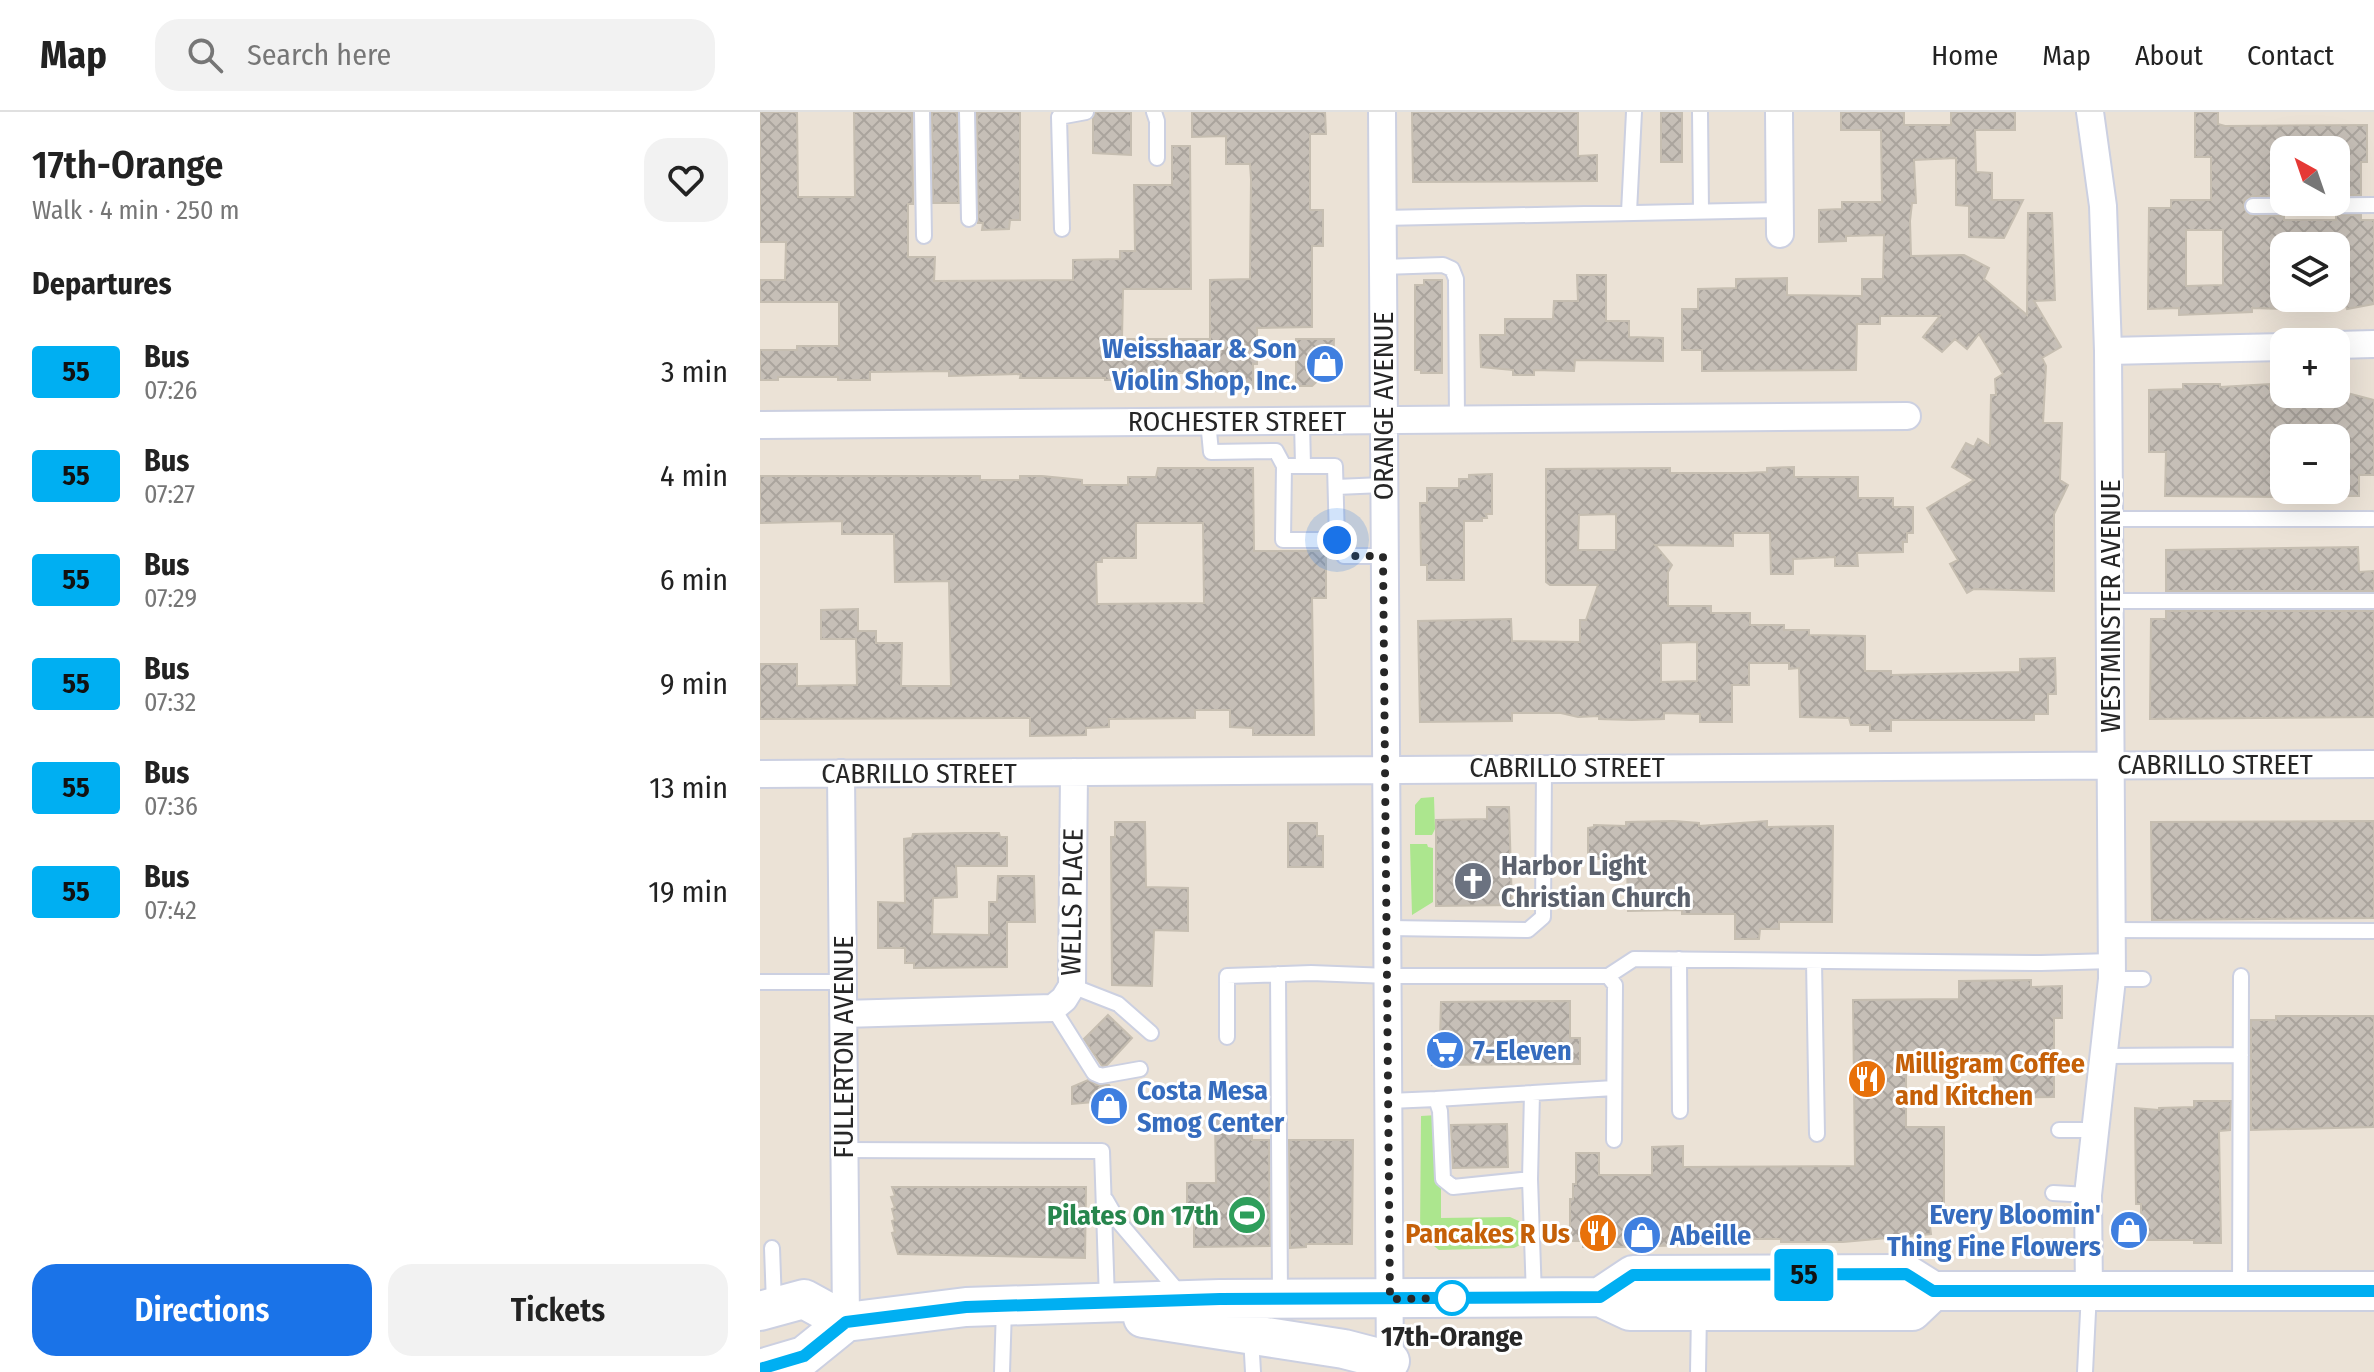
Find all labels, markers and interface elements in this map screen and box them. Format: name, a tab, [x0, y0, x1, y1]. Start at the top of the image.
search box	[155, 19, 715, 91]
text: Map	[40, 32, 107, 78]
icon: search	[183, 33, 227, 77]
text: Search here	[247, 37, 391, 73]
text: Home	[1931, 39, 1998, 72]
text: Map	[2042, 39, 2091, 72]
text: About	[2135, 39, 2203, 72]
text: Contact	[2247, 39, 2334, 72]
north arrow	[2270, 136, 2350, 216]
map controls	[2270, 136, 2350, 504]
button: heart	[644, 138, 728, 222]
text: 17th-Orange	[32, 142, 223, 188]
text: Walk · 4 min · 250 m	[32, 195, 240, 226]
button: layers	[2270, 232, 2350, 312]
text: Departures	[32, 266, 172, 302]
street label: ORANGE AVENUE	[1367, 312, 1400, 500]
button: +	[2270, 328, 2350, 408]
place label: Weisshaar & Son Violin Shop, Inc.	[1102, 332, 1297, 397]
text: Bus	[144, 339, 189, 375]
shop icon: Weisshaar & Son Violin Shop, Inc.	[1304, 343, 1346, 385]
text: 3 min	[661, 354, 728, 390]
text: 55	[62, 355, 90, 388]
text: 07:26	[144, 375, 197, 406]
street label: ROCHESTER STREET	[1128, 405, 1346, 438]
button: −	[2270, 424, 2350, 504]
text: Bus	[144, 443, 189, 479]
text: 4 min	[660, 458, 728, 494]
text: 55	[62, 459, 90, 492]
text: 07:27	[144, 479, 195, 510]
street label: WESTMINSTER AVENUE	[2094, 479, 2127, 733]
your location	[1317, 520, 1357, 560]
text: Bus	[144, 547, 189, 583]
text: 6 min	[660, 562, 728, 598]
text: 55	[62, 563, 90, 596]
text: 07:29	[144, 583, 197, 614]
text: Bus	[144, 651, 189, 687]
text: 9 min	[660, 666, 728, 702]
text: 55	[62, 667, 90, 700]
text: 07:32	[144, 687, 196, 718]
street label: CABRILLO STREET	[2117, 748, 2313, 781]
street label: CABRILLO STREET	[1469, 751, 1665, 784]
text: Bus	[144, 755, 189, 791]
street label: CABRILLO STREET	[821, 757, 1017, 790]
text: 13 min	[649, 770, 728, 806]
text: 55	[62, 771, 90, 804]
text: 07:36	[144, 791, 198, 822]
street label: WELLS PLACE	[1054, 828, 1090, 976]
place label: Harbor Light Christian Church	[1501, 849, 1691, 914]
text: Bus	[144, 859, 189, 895]
church icon: Harbor Light Christian Church	[1452, 860, 1494, 902]
text: 19 min	[648, 874, 728, 910]
text: 55	[62, 875, 90, 908]
text: 07:42	[144, 895, 197, 926]
street label: FULLERTON AVENUE	[827, 936, 860, 1158]
supermarket icon: 7-Eleven	[1424, 1029, 1466, 1071]
place label: 7-Eleven	[1473, 1034, 1572, 1067]
place label: Milligram Coffee and Kitchen	[1895, 1047, 2085, 1112]
restaurant icon: Milligram Coffee and Kitchen	[1846, 1058, 1888, 1100]
place label: Costa Mesa Smog Center	[1137, 1074, 1285, 1139]
shop icon: Costa Mesa Smog Center	[1088, 1085, 1130, 1127]
sports icon: Pilates On 17th	[1226, 1194, 1268, 1236]
place label: Every Bloomin' Thing Fine Flowers	[1887, 1198, 2101, 1263]
place label: Pilates On 17th	[1047, 1199, 1219, 1232]
shop icon: Every Bloomin' Thing Fine Flowers	[2108, 1209, 2150, 1251]
restaurant icon: Pancakes R Us	[1577, 1212, 1619, 1254]
shop icon: Abeille	[1621, 1214, 1663, 1256]
place label: Pancakes R Us	[1405, 1217, 1570, 1250]
place label: Abeille	[1669, 1219, 1751, 1252]
line badge: 55	[1768, 1249, 1840, 1301]
text: 55	[1790, 1258, 1818, 1291]
button: Directions	[32, 1264, 372, 1356]
button: Tickets	[388, 1264, 728, 1356]
marker: 17th-Orange	[1435, 1281, 1469, 1315]
place label: 17th-Orange	[1381, 1320, 1523, 1353]

